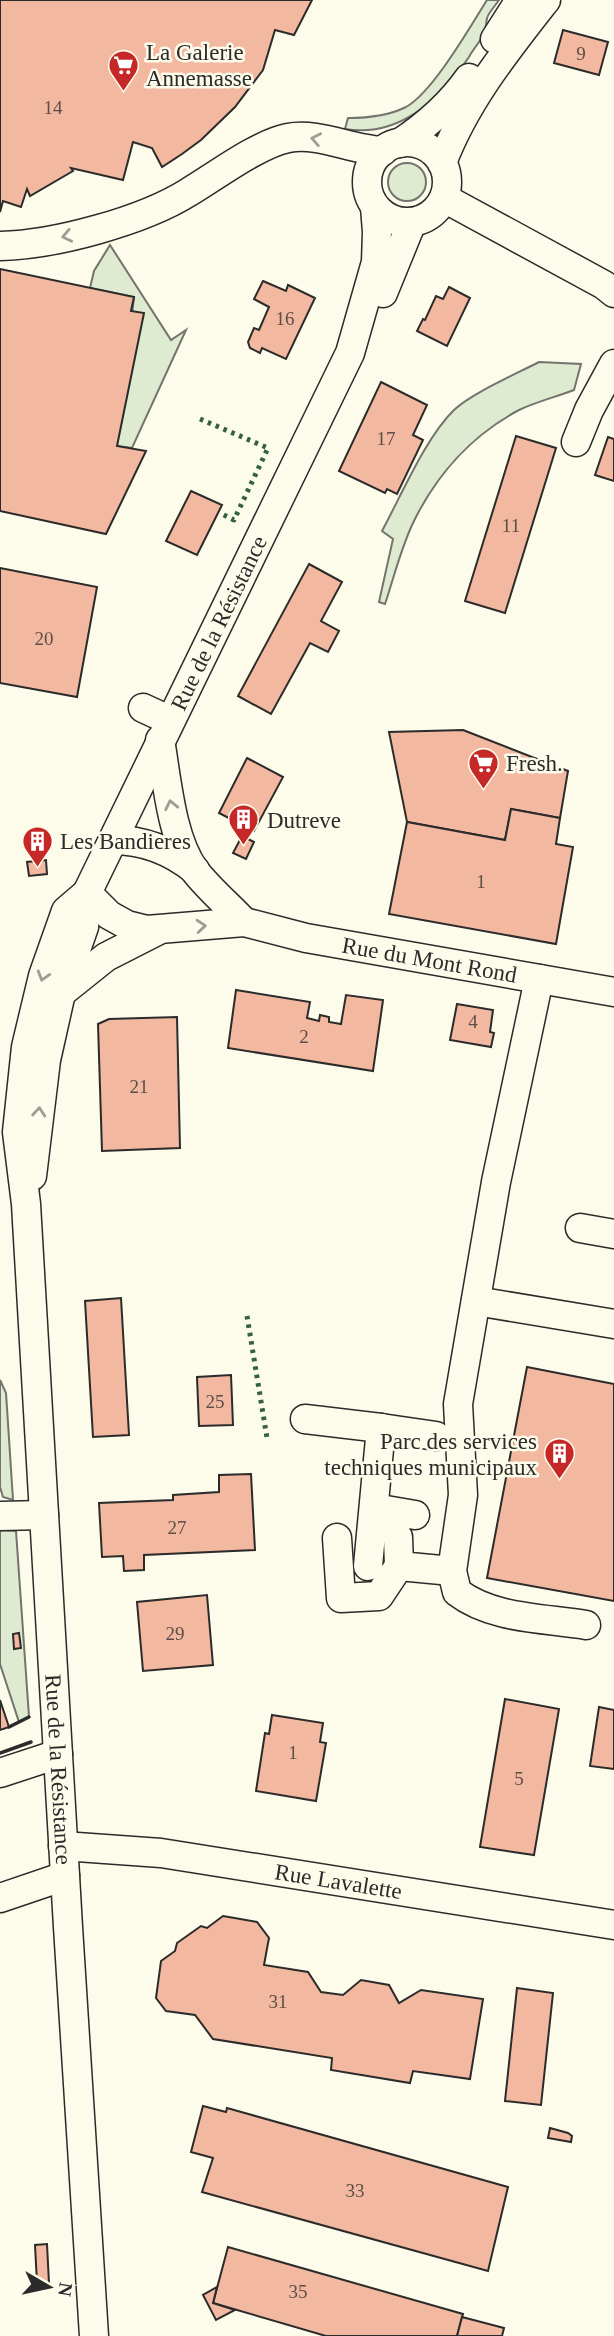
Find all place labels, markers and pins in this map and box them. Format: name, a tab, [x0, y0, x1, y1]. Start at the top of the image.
place label: La Galerie Annemasse	[146, 40, 252, 91]
supermarket icon: La Galerie Annemasse	[106, 48, 140, 92]
supermarket icon: Fresh.	[466, 746, 500, 790]
place label: Fresh.	[506, 751, 563, 776]
building icon: Dutreve	[227, 803, 261, 847]
place label: Dutreve	[267, 808, 341, 833]
building icon: Les Bandieres	[20, 824, 54, 868]
place label: Les Bandieres	[60, 829, 191, 854]
place label: Parc des services techniques municipaux	[324, 1429, 537, 1480]
building icon: Parc des services techniques municipaux	[543, 1437, 577, 1481]

